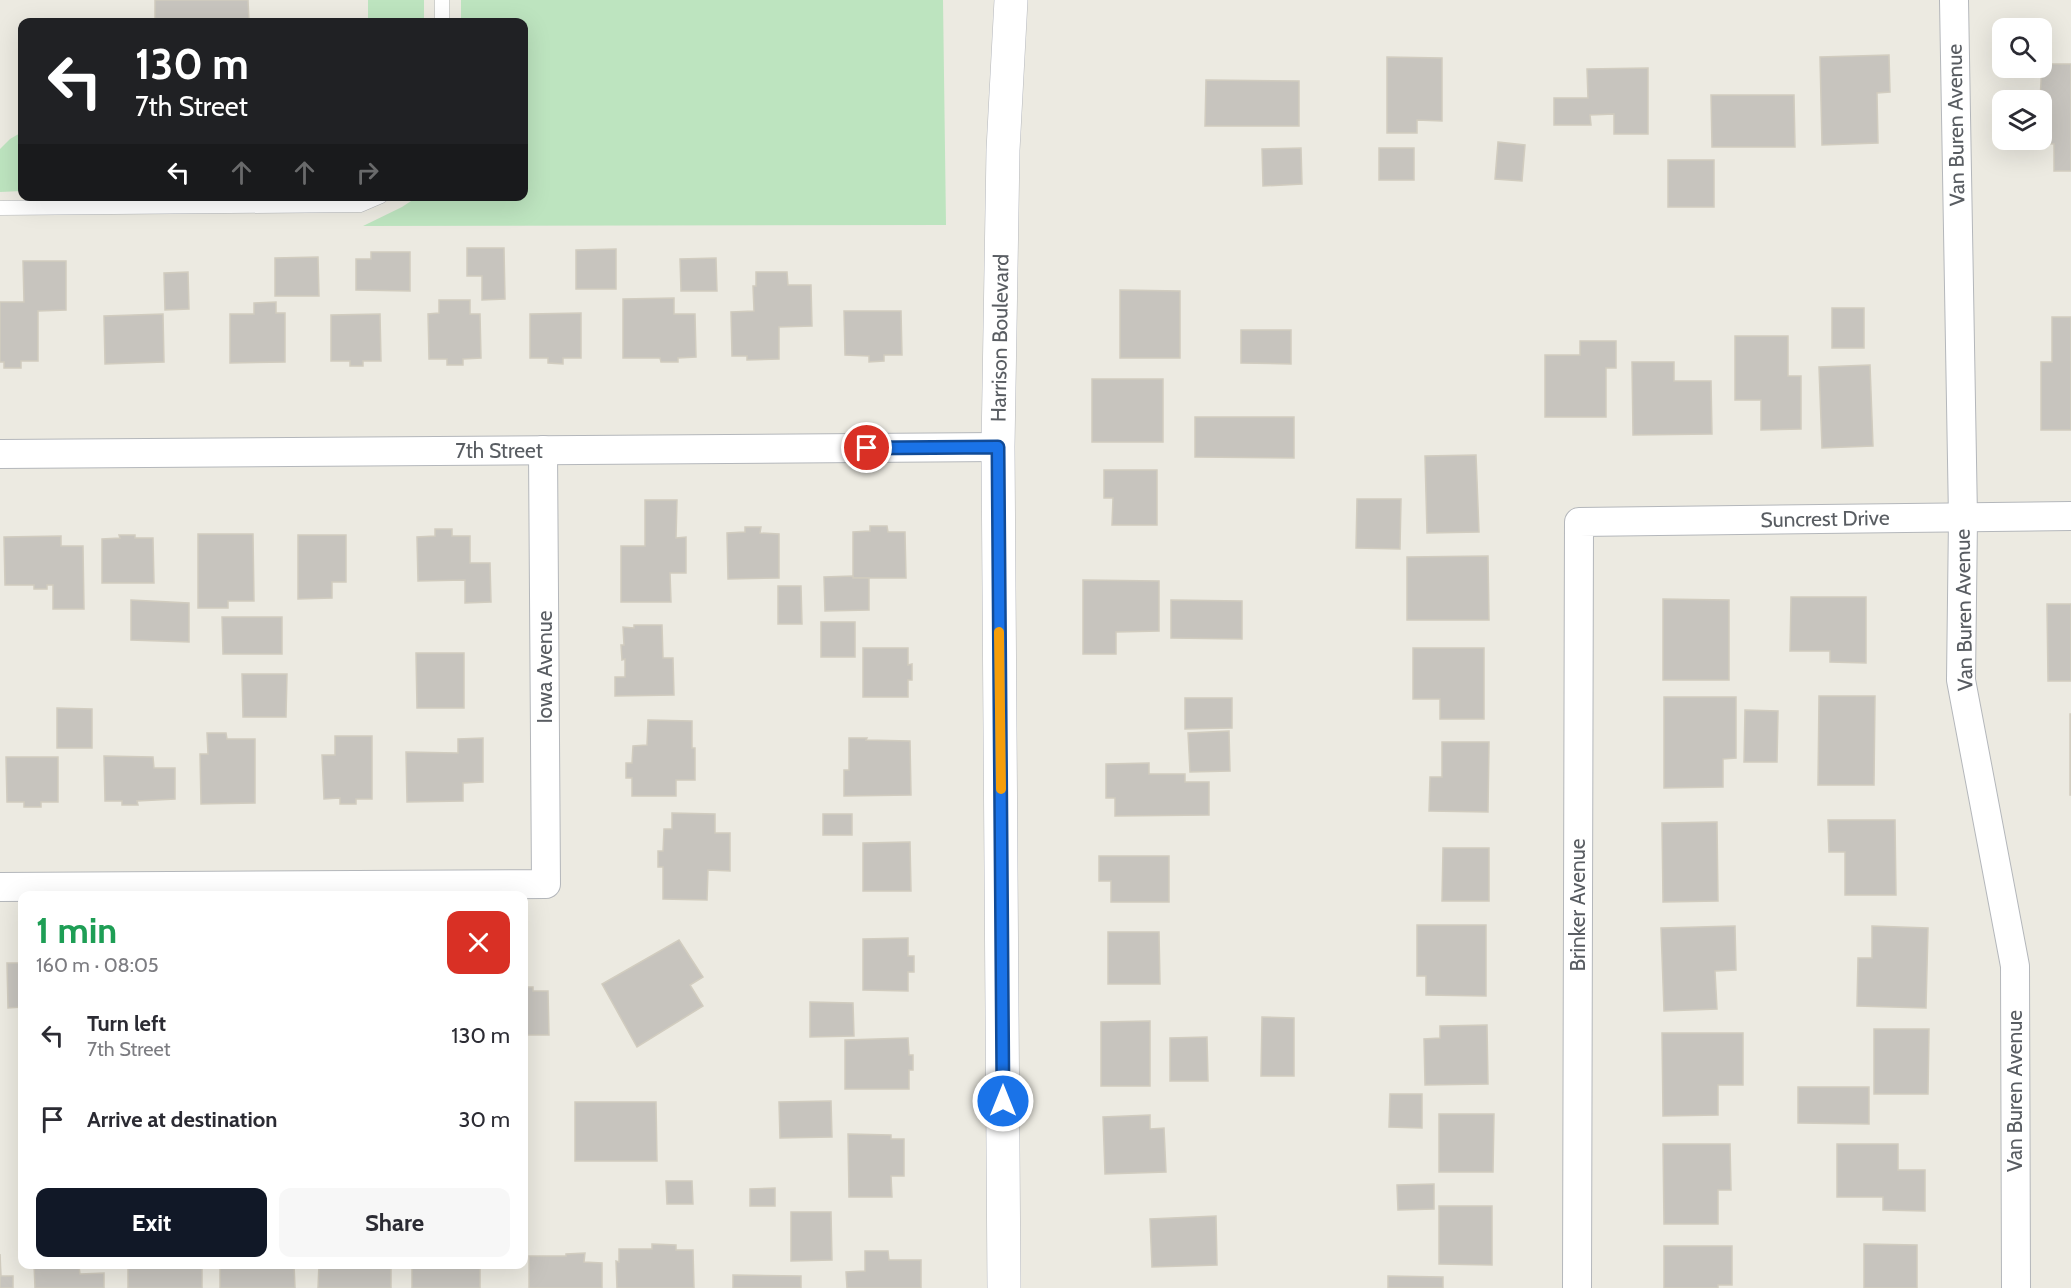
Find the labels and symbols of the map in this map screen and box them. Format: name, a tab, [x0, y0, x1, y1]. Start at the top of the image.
street label: Van Buren Avenue	[1942, 43, 1969, 206]
street label: Harrison Boulevard	[986, 254, 1013, 422]
pin	[841, 422, 892, 473]
street label: 7th Street	[455, 438, 543, 463]
street label: Suncrest Drive	[1760, 505, 1890, 532]
street label: Van Buren Avenue	[1950, 528, 1977, 691]
street label: Iowa Avenue	[532, 610, 557, 724]
street label: Brinker Avenue	[1565, 838, 1590, 971]
street label: Van Buren Avenue	[2002, 1010, 2027, 1172]
position arrow	[971, 1069, 1035, 1133]

